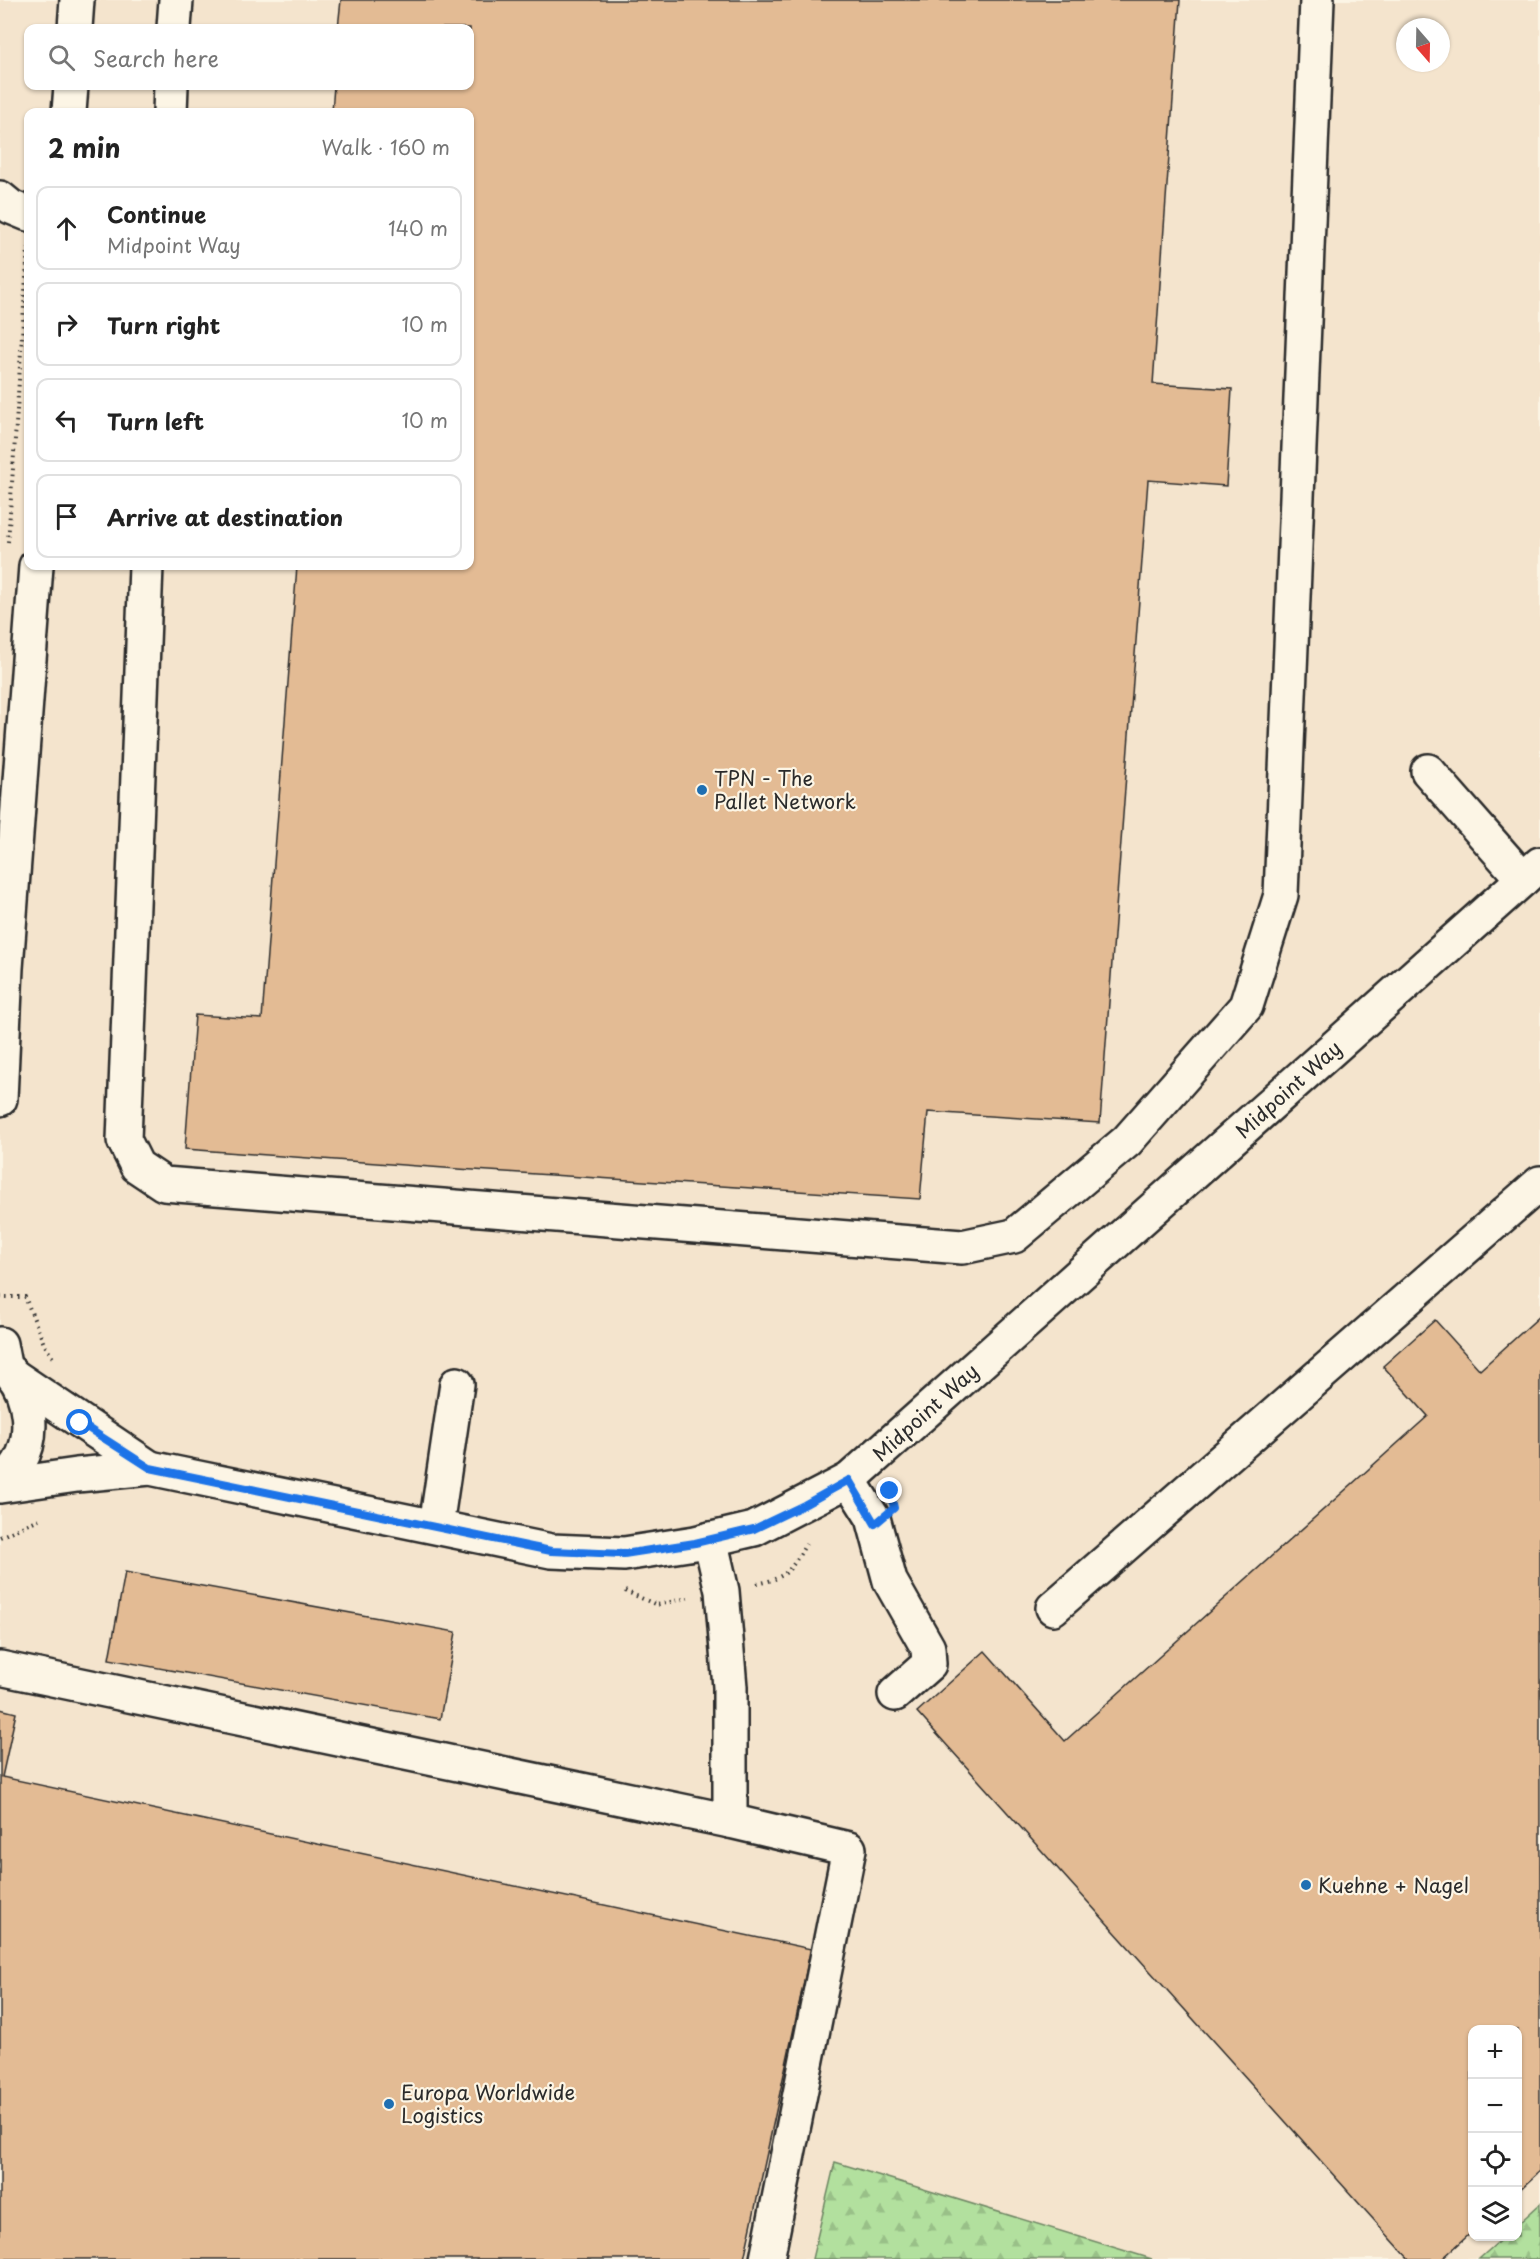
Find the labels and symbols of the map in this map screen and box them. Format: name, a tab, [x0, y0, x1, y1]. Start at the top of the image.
north arrow	[1396, 18, 1450, 72]
place label: TPN - The Pallet Network	[714, 763, 856, 816]
marker: TPN - The Pallet Network	[695, 783, 709, 797]
street label: Midpoint Way	[1228, 1033, 1348, 1145]
street label: Midpoint Way	[865, 1356, 985, 1468]
route start	[66, 1409, 92, 1435]
route end	[876, 1477, 902, 1503]
place label: Kuehne + Nagel	[1318, 1870, 1469, 1900]
marker: Kuehne + Nagel	[1299, 1878, 1313, 1892]
place label: Europa Worldwide Logistics	[401, 2077, 575, 2130]
marker: Europa Worldwide Logistics	[382, 2097, 396, 2111]

